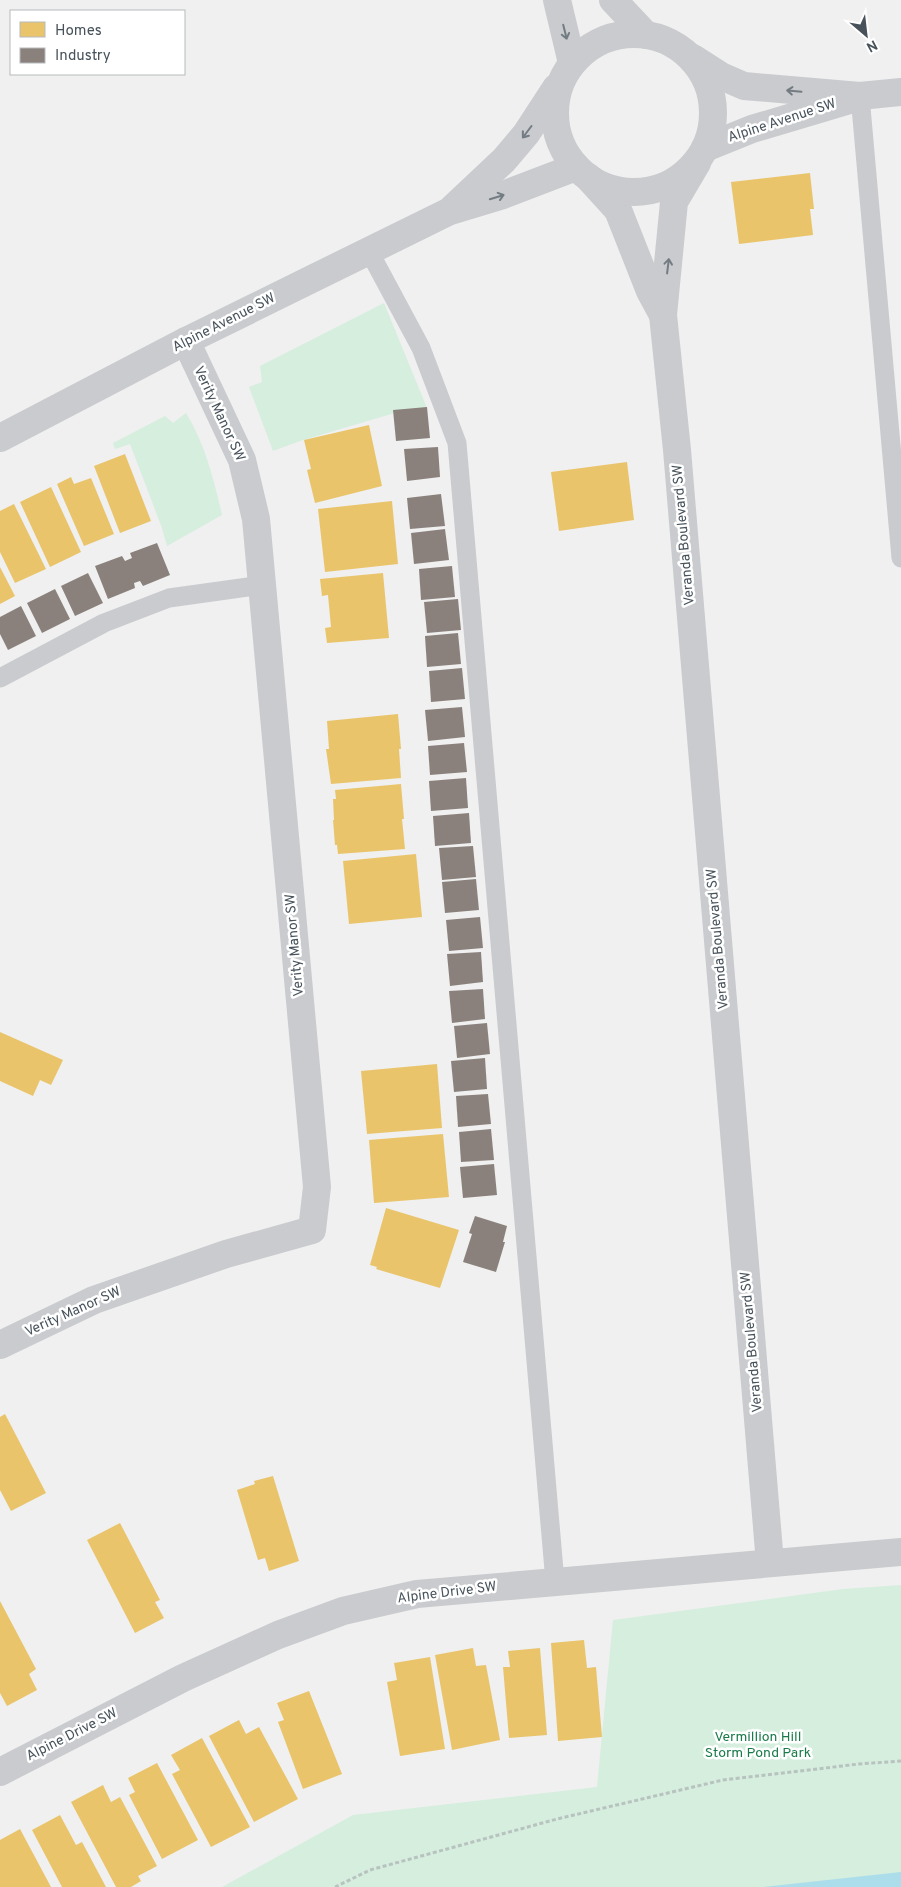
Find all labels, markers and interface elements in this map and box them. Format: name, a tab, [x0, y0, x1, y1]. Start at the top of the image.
legend	[10, 10, 185, 75]
north arrow	[841, 10, 891, 60]
text: Homes	[55, 22, 102, 41]
one-way arrow	[561, 23, 570, 39]
text: N	[863, 35, 880, 55]
text: Industry	[55, 47, 111, 66]
one-way arrow	[786, 86, 802, 95]
street label: Alpine Avenue SW	[726, 95, 839, 147]
one-way arrow	[522, 125, 532, 139]
one-way arrow	[488, 192, 504, 201]
one-way arrow	[663, 258, 673, 274]
street label: Alpine Avenue SW	[170, 290, 278, 356]
street label: Verity Manor SW	[190, 364, 249, 464]
street label: Veranda Boulevard SW	[669, 464, 699, 606]
street label: Veranda Boulevard SW	[703, 868, 733, 1010]
street label: Verity Manor SW	[282, 893, 308, 997]
street label: Veranda Boulevard SW	[737, 1271, 767, 1413]
street label: Verity Manor SW	[23, 1283, 124, 1341]
street label: Alpine Drive SW	[396, 1578, 498, 1608]
street label: Alpine Drive SW	[24, 1705, 121, 1765]
park label: Vermillion Hill Storm Pond Park	[705, 1729, 811, 1762]

